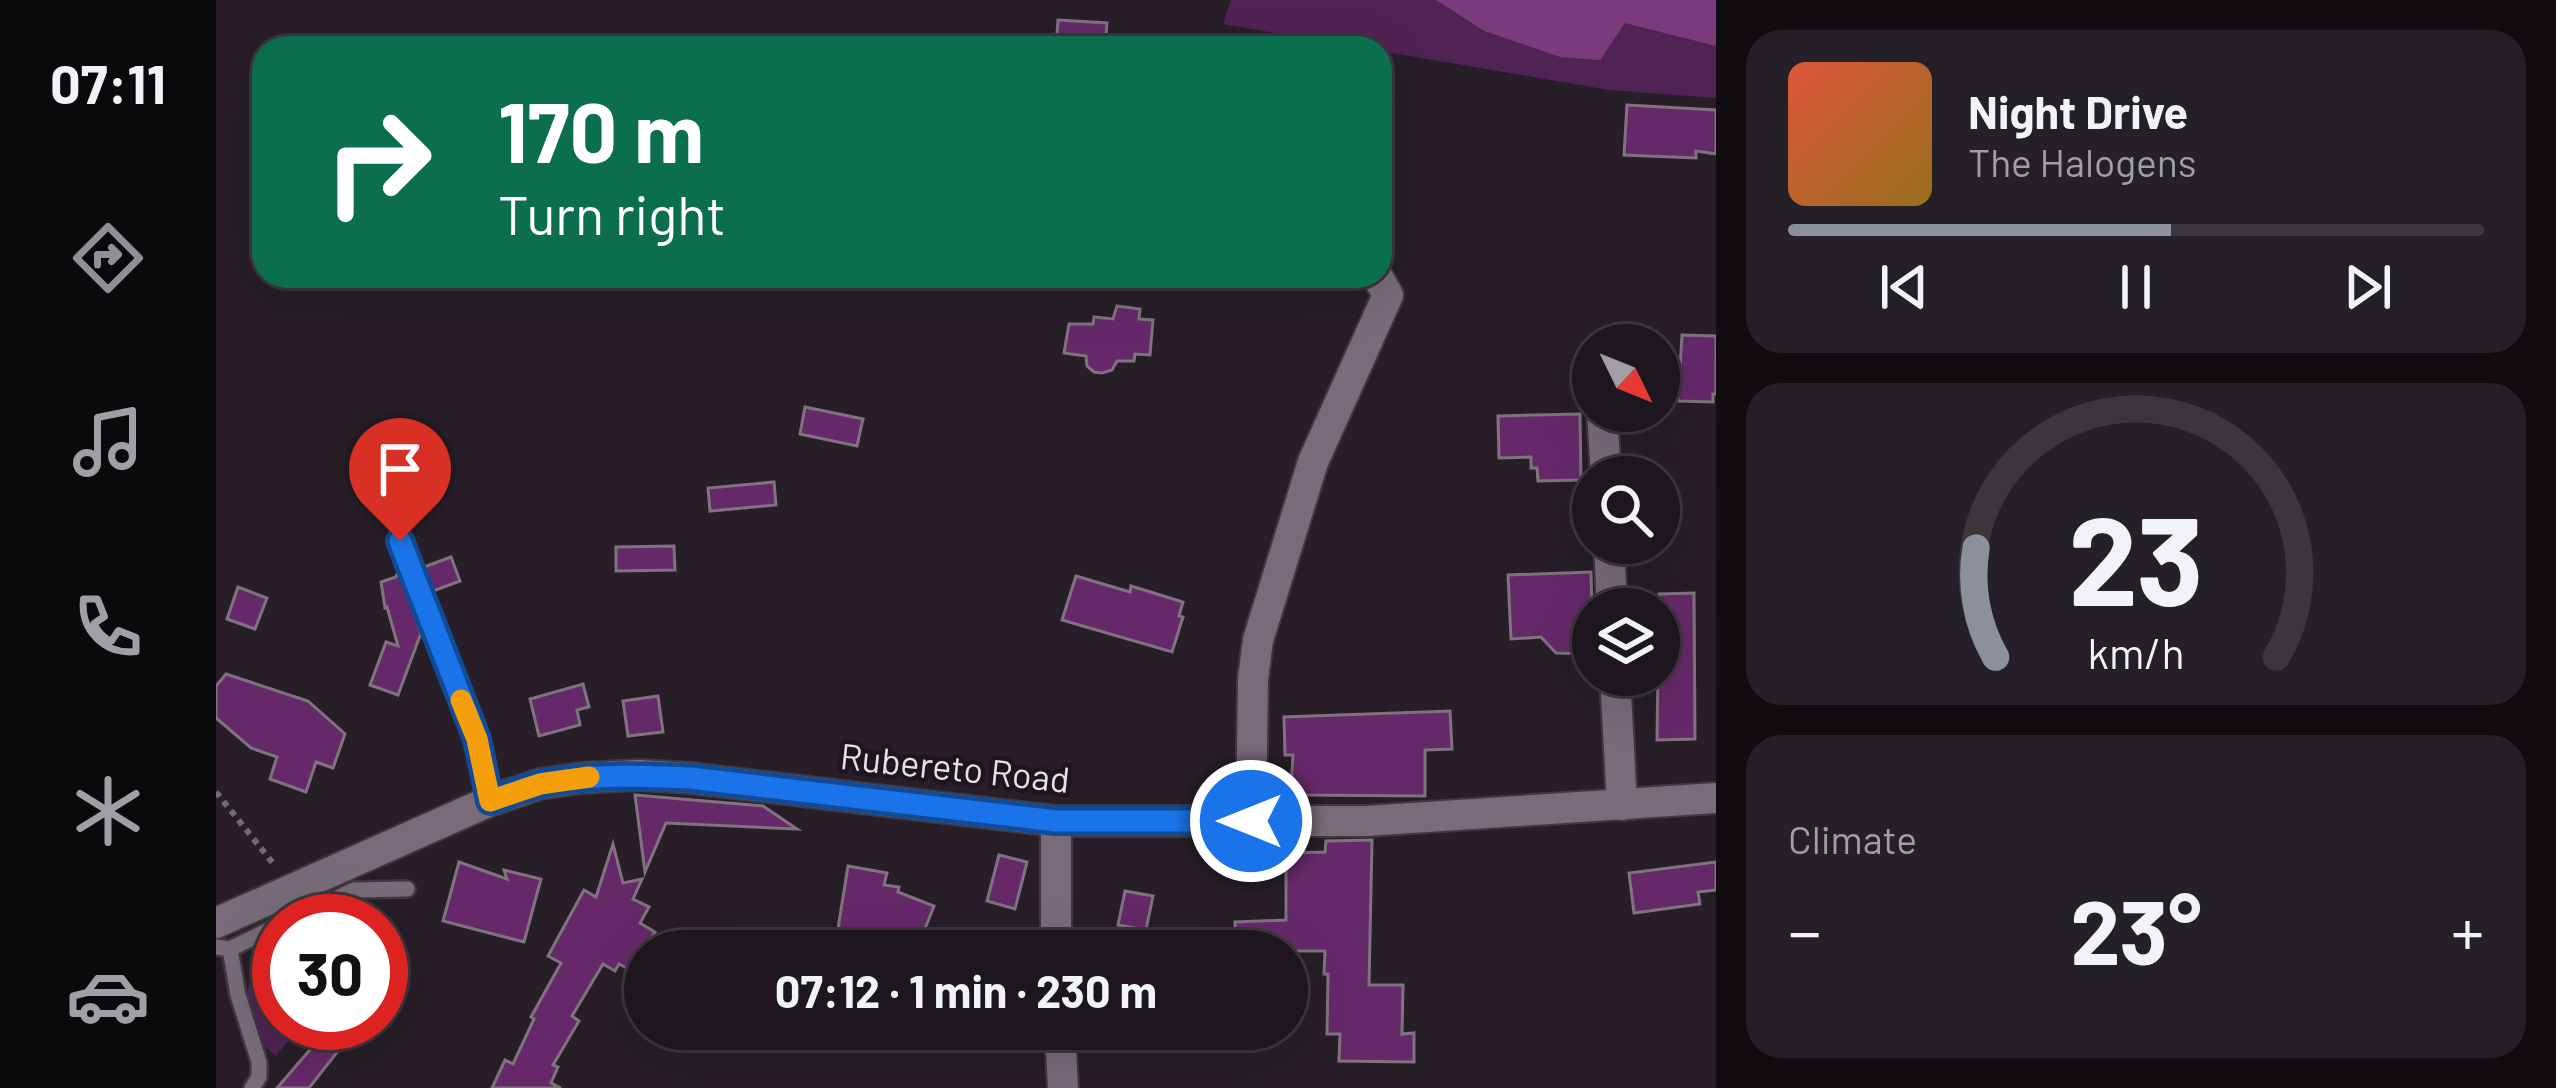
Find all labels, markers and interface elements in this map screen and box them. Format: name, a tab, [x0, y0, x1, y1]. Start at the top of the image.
text: 07:11	[50, 50, 166, 115]
text: 170 m	[498, 79, 704, 180]
icon: right	[300, 84, 456, 240]
text: Night Drive	[1968, 84, 2188, 138]
text: The Halogens	[1968, 138, 2197, 185]
text: Turn right	[498, 181, 726, 246]
icon: directions	[66, 216, 150, 300]
icon: previous	[1871, 254, 1937, 320]
icon: pause	[2103, 254, 2169, 320]
icon: next	[2335, 254, 2401, 320]
north arrow	[1572, 324, 1680, 432]
map controls	[1572, 324, 1680, 696]
icon: music	[66, 400, 150, 484]
pin	[349, 418, 451, 541]
icon: arrive	[367, 436, 433, 502]
button: search	[1572, 456, 1680, 564]
text: 23	[2068, 481, 2204, 631]
icon: phone	[66, 585, 150, 669]
button: layers	[1572, 588, 1680, 696]
text: km/h	[2087, 626, 2185, 678]
street label: Rubereto Road	[838, 733, 1072, 800]
position arrow	[1188, 758, 1314, 884]
icon: climate	[66, 769, 150, 853]
text: Climate	[1788, 815, 1917, 862]
text: 23°	[2070, 875, 2202, 983]
text: −	[1788, 890, 1821, 969]
text: +	[2451, 890, 2484, 969]
speed limit sign: 30	[252, 894, 408, 1050]
icon: car	[66, 954, 150, 1038]
text: 07:12 · 1 min · 230 m	[775, 963, 1157, 1017]

